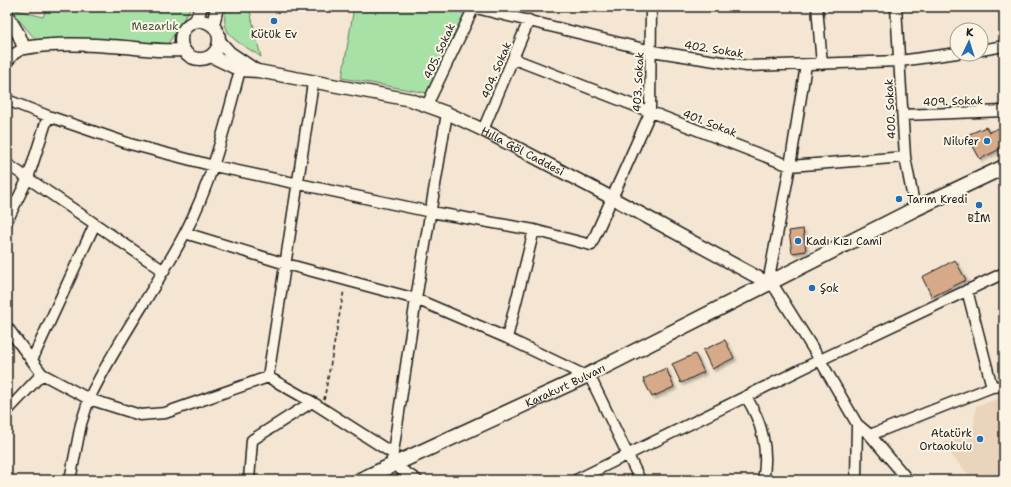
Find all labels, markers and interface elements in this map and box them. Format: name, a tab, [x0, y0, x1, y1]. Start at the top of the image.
marker: Kütük Ev	[269, 16, 279, 26]
park label: Mezarlık	[132, 19, 178, 34]
street label: 405. Sokak	[420, 21, 459, 81]
north arrow	[949, 22, 989, 62]
text: K	[965, 25, 974, 40]
place label: Kütük Ev	[251, 27, 297, 42]
street label: 402. Sokak	[683, 37, 745, 62]
street label: 404. Sokak	[478, 40, 515, 101]
street label: 403. Sokak	[629, 52, 648, 112]
street label: 400. Sokak	[881, 78, 900, 140]
street label: 409. Sokak	[923, 93, 984, 110]
street label: 401. Sokak	[680, 106, 739, 141]
street label: Hılla Göl Caddesi	[478, 123, 567, 179]
place label: Nilufer	[943, 134, 979, 149]
marker: Nilufer	[982, 136, 992, 146]
place label: Tarım Kredi	[907, 192, 968, 207]
marker: Tarım Kredi	[894, 194, 904, 204]
marker: BİM	[974, 200, 984, 210]
place label: BİM	[967, 211, 991, 226]
place label: Kadı Kızı Cami	[806, 234, 882, 249]
marker: Kadı Kızı Cami	[793, 236, 803, 246]
place label: Şok	[820, 281, 839, 296]
marker: Şok	[807, 283, 817, 293]
street label: Karakurt Bulvarı	[523, 360, 608, 411]
place label: Atatürk Ortaokulu	[920, 426, 972, 454]
marker: Atatürk Ortaokulu	[975, 434, 985, 444]

